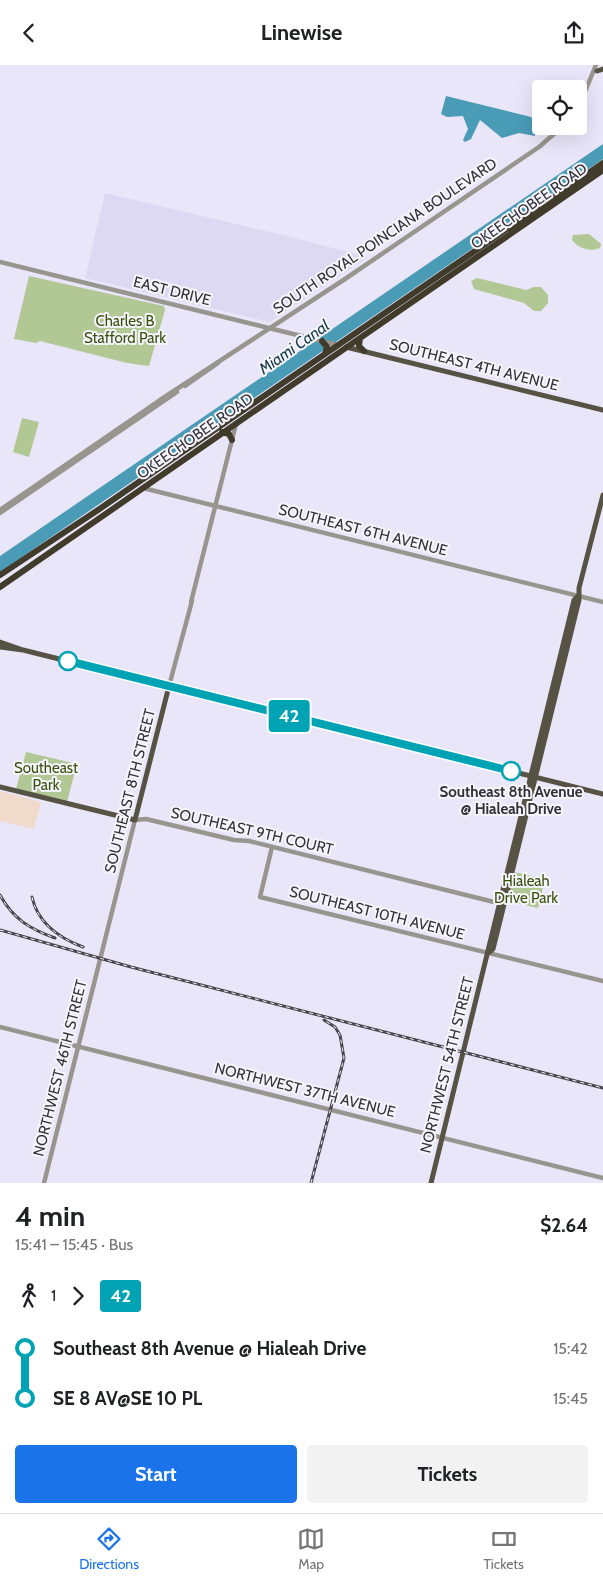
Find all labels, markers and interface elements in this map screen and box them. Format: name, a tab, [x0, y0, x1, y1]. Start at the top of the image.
icon: back	[15, 19, 43, 47]
text: Linewise	[261, 19, 342, 46]
icon: share	[560, 19, 588, 47]
map controls	[532, 80, 587, 135]
button: locate	[532, 80, 587, 135]
street label: SOUTH ROYAL POINCIANA BOULEVARD	[270, 154, 500, 318]
street label: OKEECHOBEE ROAD	[468, 159, 591, 253]
street label: EAST DRIVE	[132, 273, 212, 309]
park label: Charles B Stafford Park	[84, 312, 166, 347]
water label: Miami Canal	[254, 316, 333, 379]
street label: SOUTHEAST 4TH AVENUE	[388, 335, 560, 395]
street label: OKEECHOBEE ROAD	[134, 389, 257, 483]
street label: SOUTHEAST 6TH AVENUE	[277, 500, 449, 560]
unlabelled marker	[58, 651, 78, 671]
line badge: 42	[266, 700, 312, 732]
text: 42	[279, 705, 299, 727]
street label: SOUTHEAST 8TH STREET	[101, 707, 159, 875]
park label: Southeast Park	[14, 759, 78, 794]
marker: Southeast 8th Avenue @ Hialeah Drive	[501, 761, 521, 781]
place label: Southeast 8th Avenue @ Hialeah Drive	[440, 783, 583, 818]
street label: SOUTHEAST 9TH COURT	[169, 804, 335, 858]
park label: Hialeah Drive Park	[494, 872, 558, 907]
street label: SOUTHEAST 10TH AVENUE	[287, 882, 467, 944]
street label: NORTHWEST 54TH STREET	[416, 975, 478, 1155]
street label: NORTHWEST 46TH STREET	[29, 978, 91, 1158]
street label: NORTHWEST 37TH AVENUE	[213, 1059, 397, 1121]
text: 4 min	[15, 1199, 85, 1233]
text: $2.64	[540, 1214, 588, 1237]
text: 15:41 – 15:45 · Bus	[15, 1235, 133, 1254]
icon: walk	[15, 1282, 43, 1310]
icon: forward	[64, 1282, 92, 1310]
text: 42	[110, 1285, 131, 1307]
text: 1	[51, 1286, 56, 1305]
text: Southeast 8th Avenue @ Hialeah Drive	[53, 1337, 366, 1360]
text: 15:42	[553, 1339, 588, 1358]
text: SE 8 AV@SE 10 PL	[53, 1387, 202, 1410]
text: 15:45	[553, 1389, 588, 1408]
button: Start	[15, 1445, 297, 1503]
button: Tickets	[307, 1445, 588, 1503]
tab: Directions	[79, 1525, 139, 1573]
tab: Map	[297, 1525, 325, 1573]
tab: Tickets	[484, 1525, 524, 1573]

